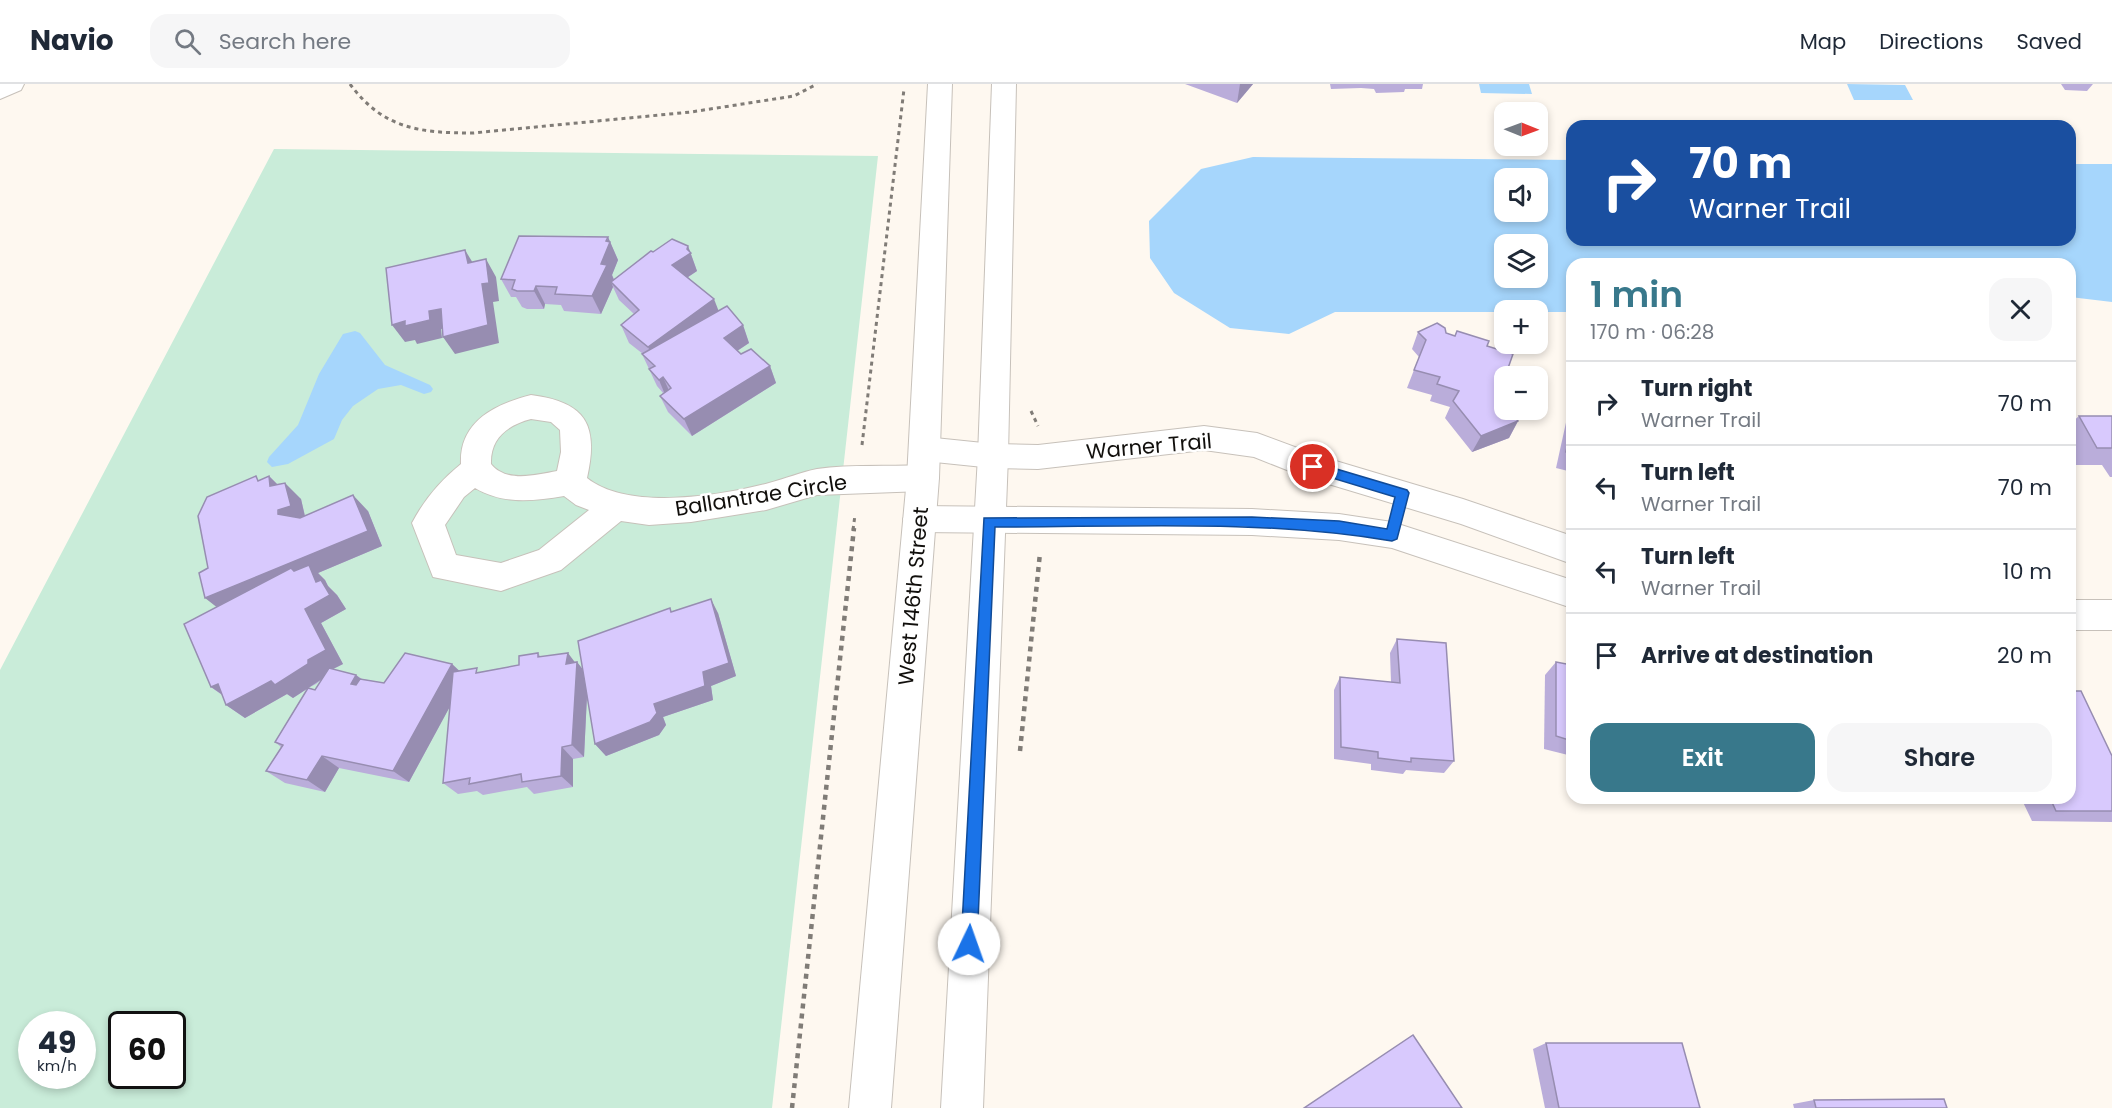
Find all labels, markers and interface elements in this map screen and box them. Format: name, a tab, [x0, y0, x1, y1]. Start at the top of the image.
search box	[150, 14, 570, 68]
text: Navio	[30, 21, 114, 60]
icon: search	[171, 25, 204, 58]
text: Search here	[219, 26, 351, 57]
text: Map	[1800, 27, 1846, 56]
text: Directions	[1879, 27, 1983, 56]
text: Saved	[2016, 27, 2082, 56]
north arrow	[1494, 102, 1548, 156]
map controls	[1494, 102, 1548, 420]
text: 70 m	[1689, 134, 1792, 193]
icon: right	[1590, 144, 1668, 222]
button: sound	[1494, 168, 1548, 222]
text: Warner Trail	[1689, 190, 1851, 227]
button: layers	[1494, 234, 1548, 288]
text: 1 min	[1590, 269, 1683, 320]
button: close	[1989, 278, 2052, 341]
button: +	[1494, 300, 1548, 354]
text: 170 m · 06:28	[1590, 318, 1714, 346]
button: −	[1494, 366, 1548, 420]
text: Turn right	[1641, 373, 1752, 404]
icon: right	[1590, 387, 1623, 420]
text: 70 m	[1998, 388, 2052, 419]
text: Warner Trail	[1641, 406, 1761, 434]
street label: Warner Trail	[1085, 426, 1213, 466]
pin	[1287, 441, 1338, 492]
icon: arrive	[1296, 450, 1329, 483]
text: Turn left	[1641, 457, 1735, 488]
street label: Ballantrae Circle	[673, 467, 849, 523]
icon: left	[1590, 471, 1623, 504]
text: 70 m	[1998, 472, 2052, 503]
text: Warner Trail	[1641, 490, 1761, 518]
street label: West 146th Street	[891, 505, 935, 687]
text: Turn left	[1641, 541, 1735, 572]
icon: left	[1590, 555, 1623, 588]
text: 10 m	[2003, 556, 2052, 587]
text: Warner Trail	[1641, 574, 1761, 602]
icon: arrive	[1590, 639, 1623, 672]
text: Arrive at destination	[1641, 640, 1873, 671]
text: 20 m	[1997, 640, 2052, 671]
button: Exit	[1590, 723, 1815, 792]
button: Share	[1827, 723, 2052, 792]
position arrow	[937, 912, 1001, 976]
speed limit sign: 60	[108, 1011, 186, 1089]
text: 49	[38, 1021, 76, 1064]
text: km/h	[37, 1055, 77, 1076]

